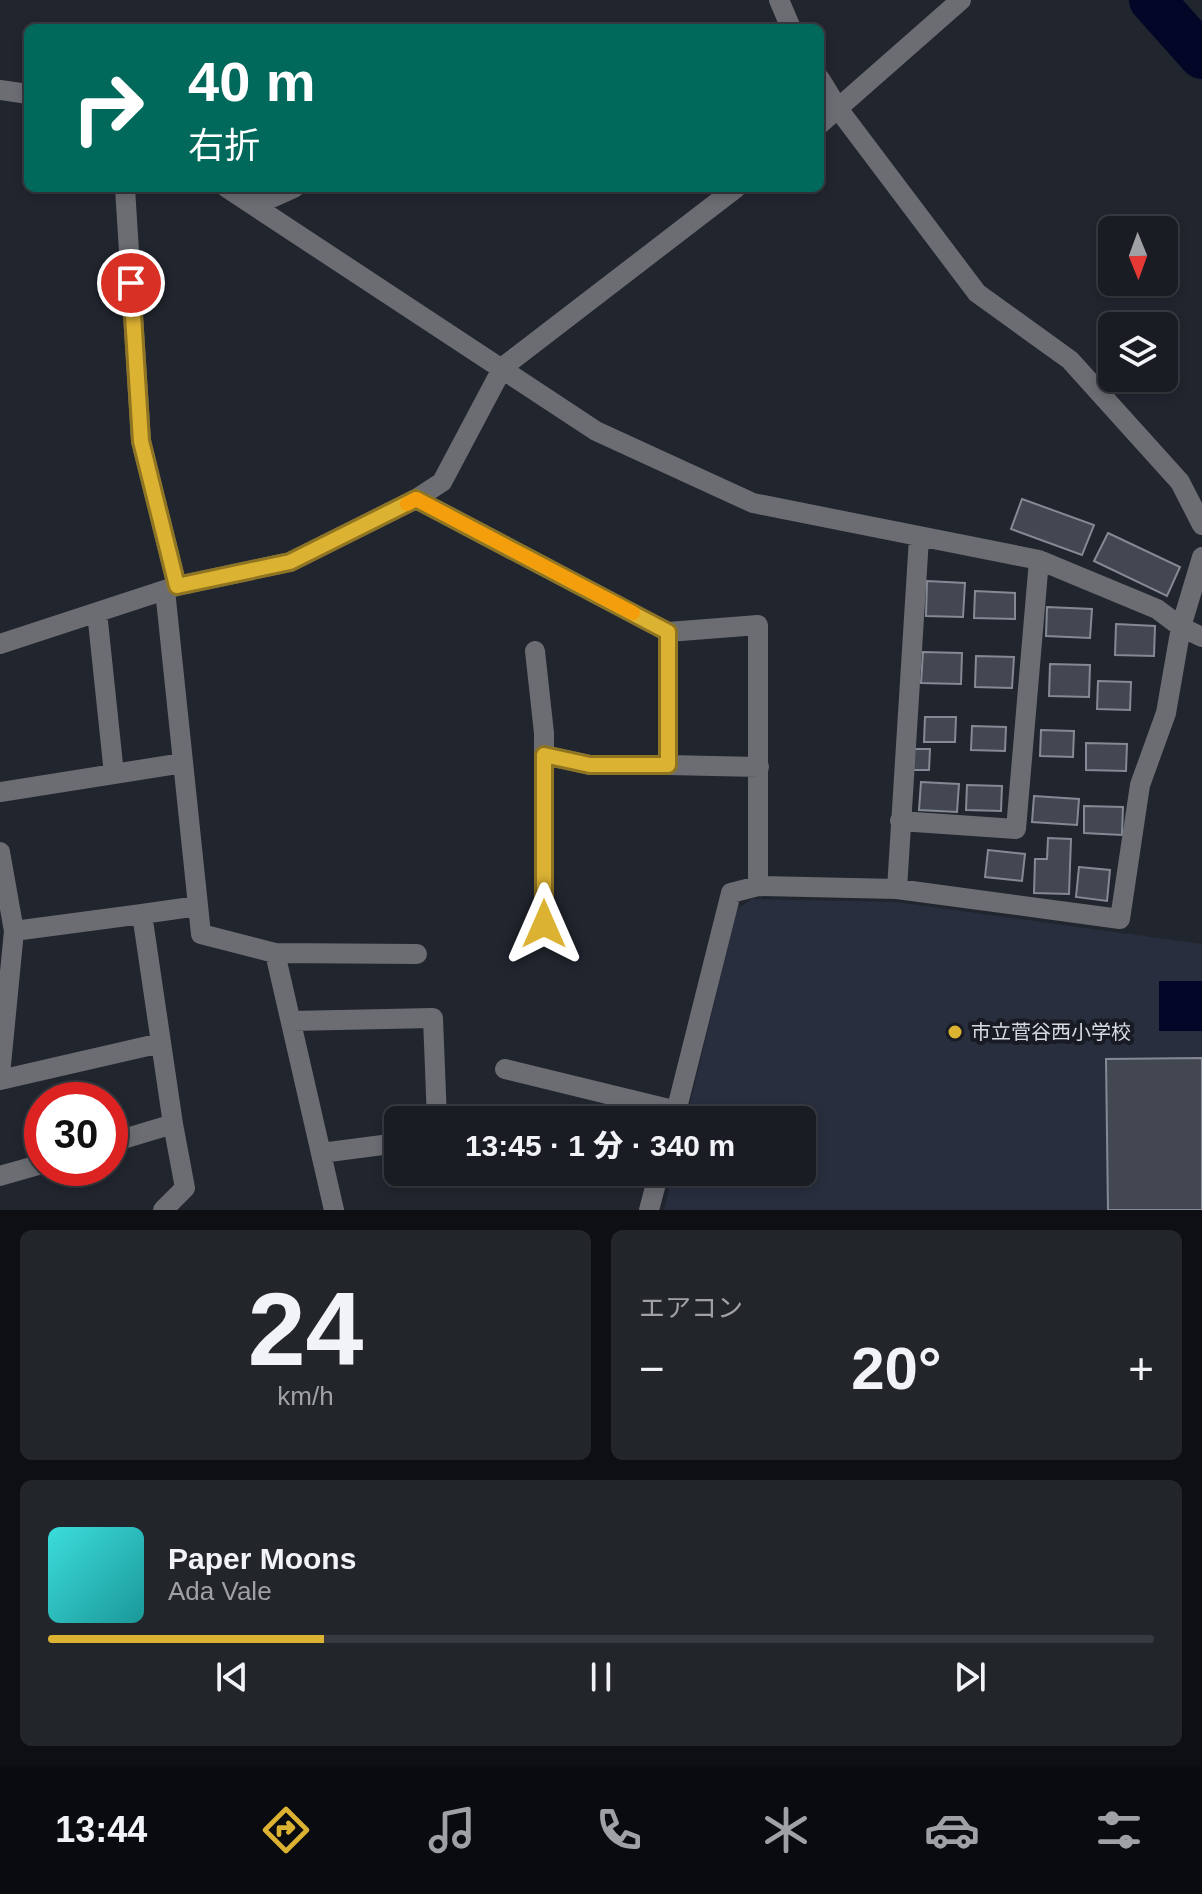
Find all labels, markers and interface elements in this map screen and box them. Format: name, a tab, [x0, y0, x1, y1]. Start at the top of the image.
text: 40 m	[188, 50, 316, 113]
icon: right	[56, 56, 160, 160]
text: 右折	[188, 125, 260, 166]
north arrow	[1098, 216, 1178, 296]
map controls	[1098, 216, 1178, 392]
pin	[97, 249, 165, 317]
icon: arrive	[109, 261, 153, 305]
button: layers	[1098, 312, 1178, 392]
position arrow	[502, 882, 586, 966]
place label: 市立菅谷西小学校	[971, 1021, 1131, 1043]
marker: 市立菅谷西小学校	[946, 1023, 964, 1041]
speed limit sign: 30	[24, 1082, 128, 1186]
text: 13:45 · 1 分 · 340 m	[465, 1129, 735, 1162]
text: 24	[248, 1271, 363, 1387]
text: エアコン	[639, 1293, 743, 1323]
text: 20°	[851, 1335, 942, 1402]
text: −	[639, 1344, 665, 1393]
text: +	[1128, 1344, 1154, 1393]
text: km/h	[277, 1381, 334, 1411]
text: Paper Moons	[168, 1542, 356, 1575]
text: Ada Vale	[168, 1576, 272, 1606]
icon: previous	[210, 1655, 254, 1699]
icon: pause	[579, 1655, 623, 1699]
icon: next	[948, 1655, 992, 1699]
icon: directions	[258, 1802, 314, 1858]
icon: music	[424, 1802, 480, 1858]
icon: phone	[591, 1802, 647, 1858]
icon: climate	[758, 1802, 814, 1858]
icon: car	[924, 1802, 980, 1858]
icon: filters	[1091, 1802, 1147, 1858]
text: 13:44	[55, 1809, 147, 1850]

